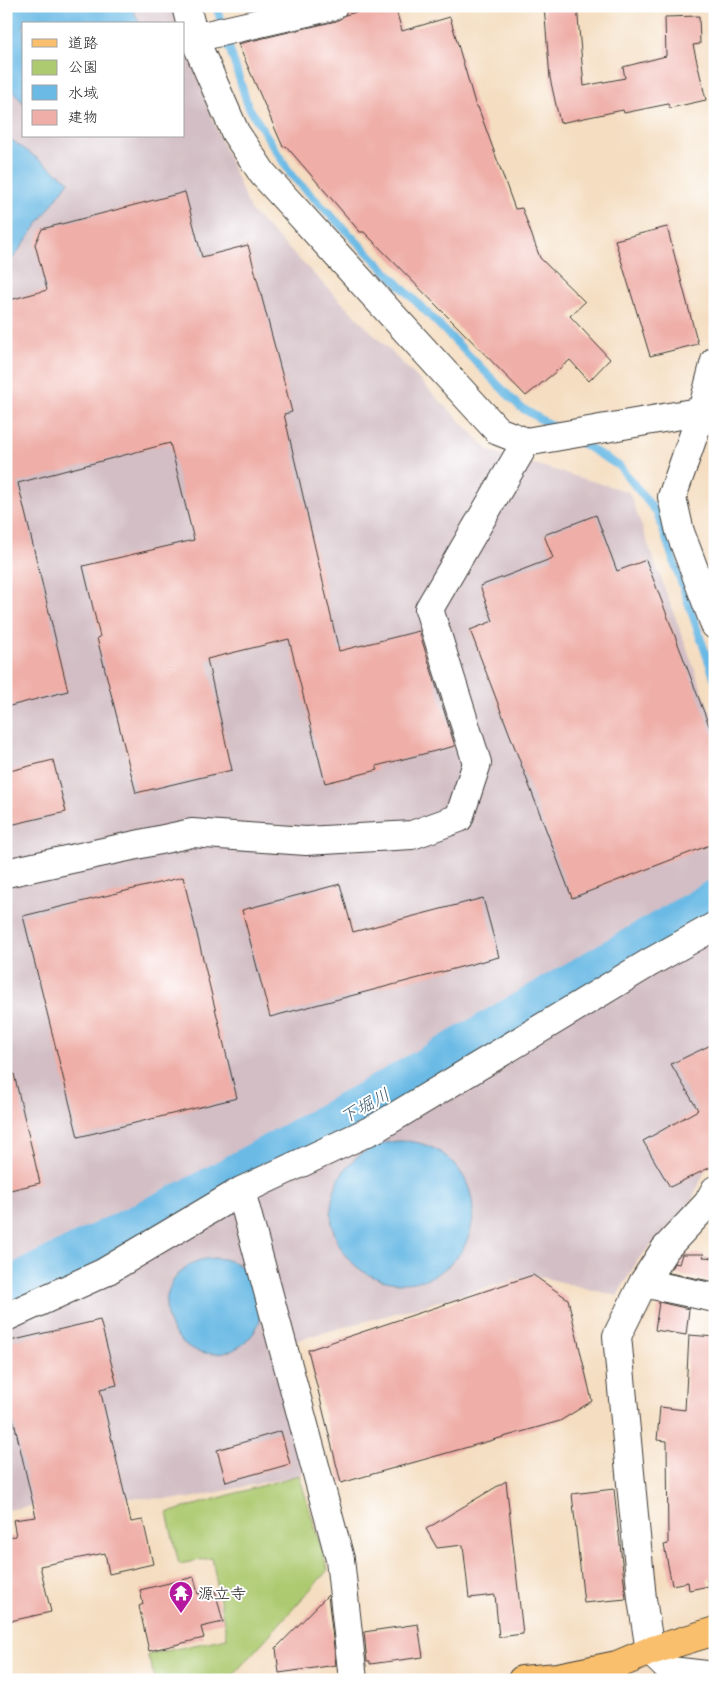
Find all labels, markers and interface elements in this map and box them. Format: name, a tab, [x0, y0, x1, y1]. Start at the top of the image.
legend	[22, 22, 185, 138]
text: 道路	[68, 30, 98, 56]
text: 公園	[68, 54, 98, 80]
text: 水域	[68, 80, 98, 106]
text: 建物	[68, 104, 98, 130]
water label: 下堀川	[334, 1079, 396, 1133]
place label: 源立寺	[198, 1579, 246, 1608]
temple icon: 源立寺	[168, 1580, 194, 1614]

